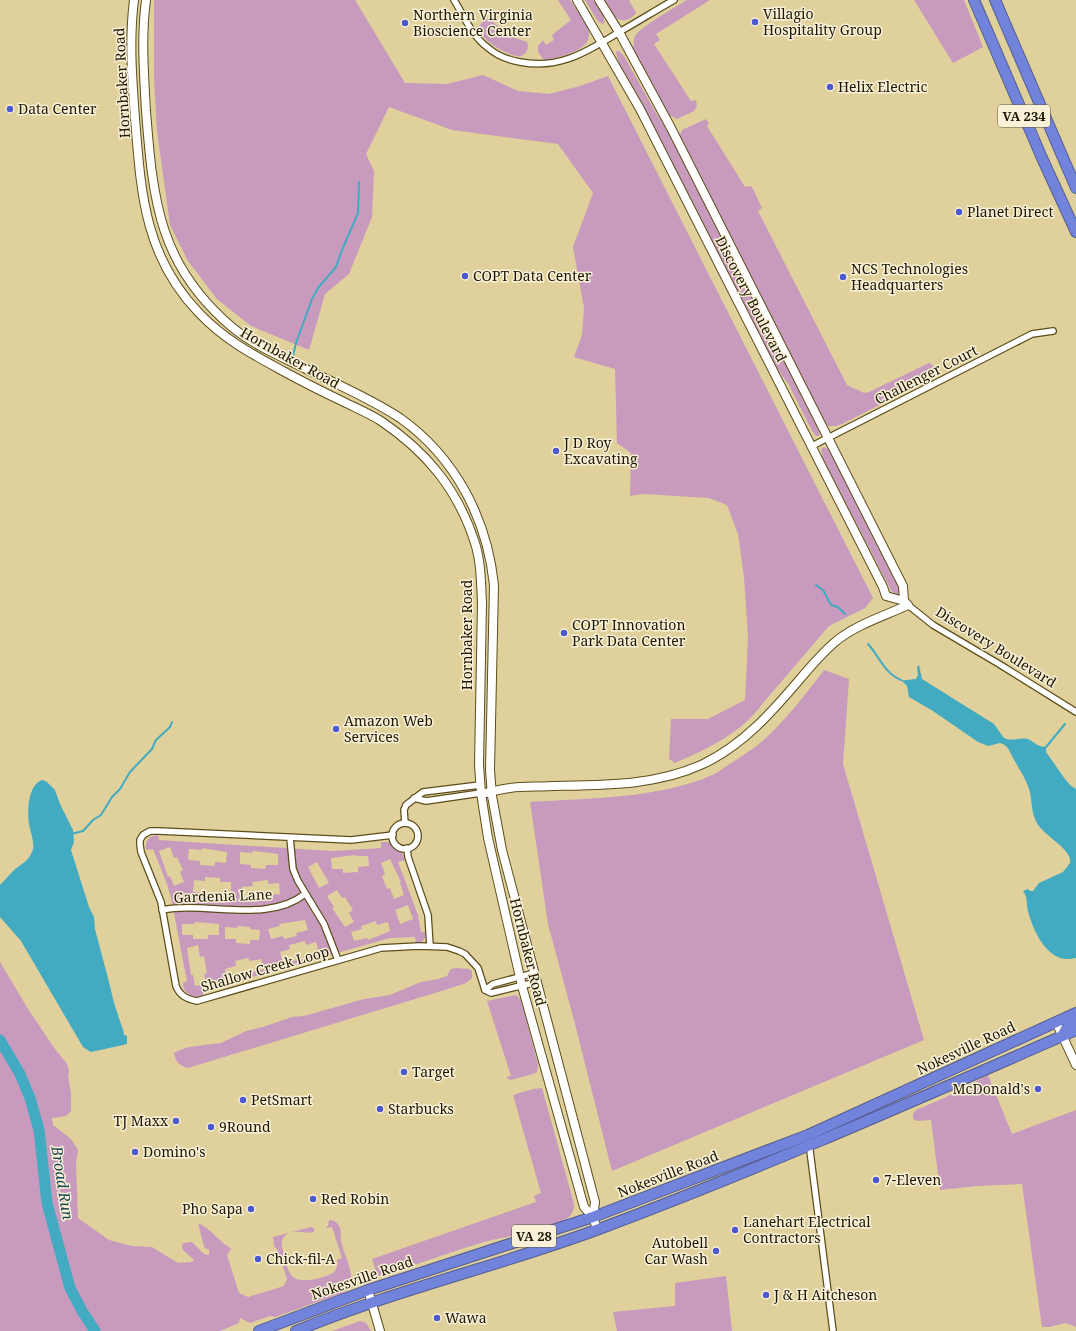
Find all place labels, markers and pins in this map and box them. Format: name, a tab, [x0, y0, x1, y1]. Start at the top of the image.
place label: Villagio Hospitality Group	[763, 4, 882, 39]
place label: Northern Virginia Bioscience Center	[413, 5, 533, 40]
marker: Villagio Hospitality Group	[750, 17, 760, 27]
marker: Northern Virginia Bioscience Center	[400, 18, 410, 28]
place label: Helix Electric	[838, 77, 928, 96]
marker: Helix Electric	[825, 82, 835, 92]
place label: Data Center	[18, 99, 97, 118]
marker: Data Center	[5, 104, 15, 114]
place label: Planet Direct	[967, 202, 1053, 221]
marker: Planet Direct	[954, 207, 964, 217]
place label: NCS Technologies Headquarters	[851, 259, 968, 294]
place label: COPT Data Center	[473, 266, 592, 285]
marker: COPT Data Center	[460, 271, 470, 281]
marker: NCS Technologies Headquarters	[838, 272, 848, 282]
place label: J D Roy Excavating	[563, 433, 638, 468]
marker: J D Roy Excavating	[551, 446, 561, 456]
place label: COPT Innovation Park Data Center	[572, 615, 686, 650]
marker: COPT Innovation Park Data Center	[559, 628, 569, 638]
place label: Amazon Web Services	[344, 711, 433, 746]
marker: Amazon Web Services	[331, 724, 341, 734]
place label: Target	[412, 1062, 455, 1081]
marker: Target	[399, 1067, 409, 1077]
place label: McDonald's	[952, 1079, 1030, 1098]
marker: McDonald's	[1033, 1084, 1043, 1094]
place label: PetSmart	[251, 1090, 312, 1109]
marker: PetSmart	[238, 1095, 248, 1105]
place label: Starbucks	[388, 1099, 454, 1118]
marker: Starbucks	[375, 1104, 385, 1114]
place label: TJ Maxx	[114, 1111, 169, 1130]
marker: TJ Maxx	[171, 1116, 181, 1126]
place label: 9Round	[219, 1117, 271, 1136]
marker: 9Round	[206, 1122, 216, 1132]
place label: Domino's	[143, 1142, 205, 1161]
marker: Domino's	[130, 1147, 140, 1157]
place label: 7-Eleven	[884, 1170, 941, 1189]
marker: 7-Eleven	[871, 1175, 881, 1185]
place label: Red Robin	[321, 1189, 389, 1208]
marker: Red Robin	[308, 1194, 318, 1204]
place label: Pho Sapa	[182, 1199, 243, 1218]
marker: Pho Sapa	[246, 1204, 256, 1214]
place label: Lanehart Electrical Contractors	[743, 1212, 871, 1247]
marker: Lanehart Electrical Contractors	[730, 1225, 740, 1235]
place label: Autobell Car Wash	[645, 1233, 709, 1268]
marker: Autobell Car Wash	[711, 1246, 721, 1256]
place label: Chick-fil-A	[266, 1249, 335, 1268]
marker: Chick-fil-A	[253, 1254, 263, 1264]
place label: J & H Aitcheson	[773, 1285, 877, 1304]
marker: J & H Aitcheson	[761, 1290, 771, 1300]
place label: Wawa	[445, 1308, 487, 1327]
marker: Wawa	[432, 1313, 442, 1323]

